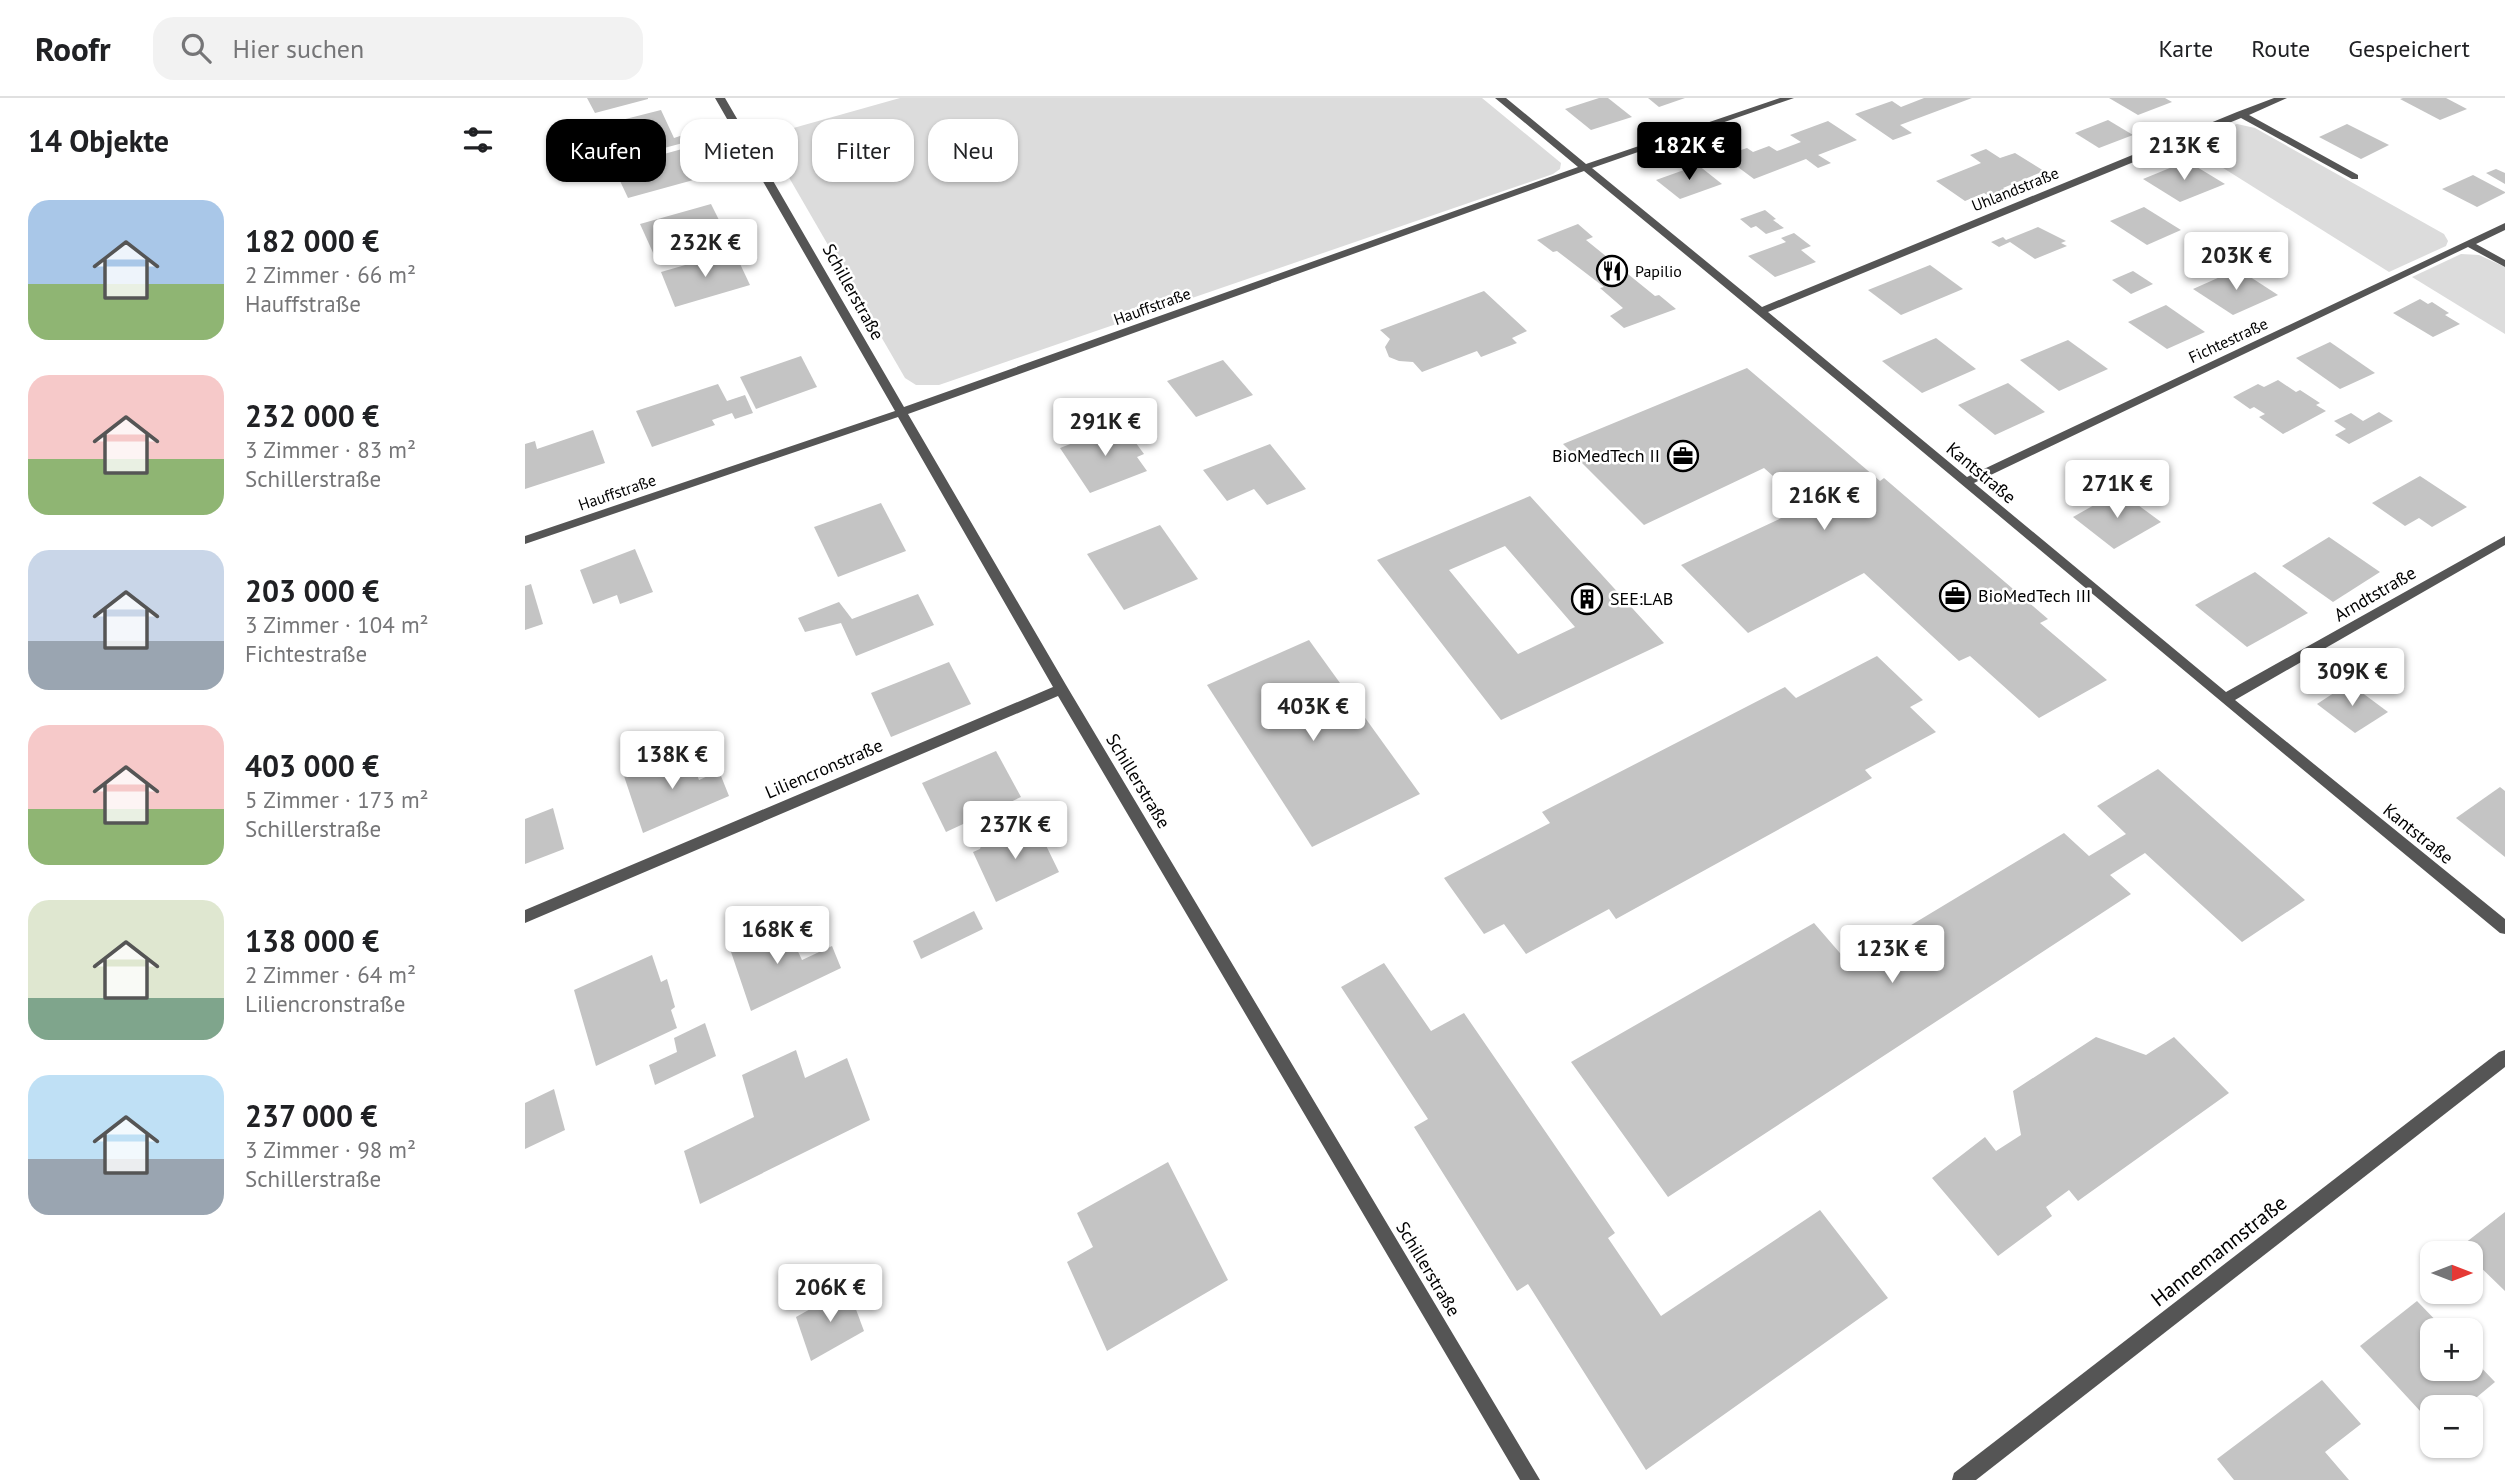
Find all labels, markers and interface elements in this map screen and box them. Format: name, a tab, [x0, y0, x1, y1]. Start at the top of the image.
search box	[153, 17, 643, 80]
text: Roofr	[35, 27, 111, 70]
icon: search	[177, 29, 215, 67]
text: Hier suchen	[233, 32, 364, 65]
text: Karte	[2158, 33, 2213, 64]
text: Route	[2251, 33, 2310, 64]
text: Gespeichert	[2348, 33, 2470, 64]
chip: Kaufen	[546, 119, 666, 182]
chip: Mieten	[680, 119, 798, 182]
chip: Filter	[812, 119, 914, 182]
chip: Neu	[928, 119, 1018, 182]
text: 14 Objekte	[28, 121, 169, 160]
icon: filters	[459, 121, 497, 159]
pin: 182K €	[1632, 122, 1746, 182]
pin: 213K €	[2127, 122, 2241, 182]
text: 182K €	[1653, 130, 1725, 159]
text: 213K €	[2148, 130, 2220, 159]
street label: Uhlandstraße	[1968, 162, 2062, 216]
pin: 232K €	[648, 220, 762, 279]
text: 182 000 €	[245, 221, 379, 260]
text: 232K €	[669, 227, 741, 256]
icon: home	[84, 228, 168, 312]
pin: 203K €	[2179, 232, 2293, 292]
street label: Schillerstraße	[818, 240, 889, 344]
text: 203K €	[2200, 240, 2272, 269]
restaurant icon: Papilio	[1595, 254, 1629, 288]
text: 2 Zimmer · 66 m²	[245, 260, 416, 289]
place label: Papilio	[1635, 261, 1682, 281]
street label: Hauffstraße	[1111, 283, 1193, 329]
text: Hauffstraße	[245, 289, 361, 318]
street label: Fichtestraße	[2185, 313, 2271, 367]
text: 232 000 €	[245, 396, 379, 435]
pin: 291K €	[1048, 398, 1162, 458]
icon: home	[84, 403, 168, 487]
text: 291K €	[1069, 406, 1141, 435]
text: 3 Zimmer · 83 m²	[245, 435, 416, 464]
street label: Kantstraße	[1942, 437, 2021, 508]
office icon: BioMedTech II	[1666, 439, 1700, 473]
place label: BioMedTech II	[1552, 444, 1660, 467]
pin: 271K €	[2060, 460, 2174, 520]
text: Schillerstraße	[245, 464, 381, 493]
text: 271K €	[2081, 468, 2153, 497]
street label: Hauffstraße	[576, 469, 658, 515]
pin: 216K €	[1767, 472, 1881, 532]
text: 216K €	[1788, 480, 1860, 509]
street label: Arndtstraße	[2330, 561, 2420, 626]
text: 203 000 €	[245, 571, 379, 610]
icon: home	[84, 578, 168, 662]
office icon: BioMedTech III	[1938, 579, 1972, 613]
building icon: SEE:LAB	[1570, 582, 1604, 616]
place label: BioMedTech III	[1978, 584, 2091, 607]
place label: SEE:LAB	[1610, 587, 1673, 610]
text: 3 Zimmer · 104 m²	[245, 610, 429, 639]
text: Fichtestraße	[245, 639, 367, 668]
pin: 309K €	[2295, 648, 2409, 708]
text: 309K €	[2316, 656, 2388, 685]
pin: 403K €	[1256, 684, 1370, 743]
text: 403K €	[1277, 691, 1349, 720]
street label: Schillerstraße	[1101, 729, 1176, 832]
pin: 138K €	[615, 732, 729, 791]
street label: Liliencronstraße	[762, 733, 886, 804]
text: 138K €	[636, 739, 708, 768]
text: 403 000 €	[245, 746, 379, 785]
icon: home	[84, 753, 168, 837]
text: 5 Zimmer · 173 m²	[245, 785, 429, 814]
street label: Kantstraße	[2378, 798, 2458, 869]
pin: 237K €	[958, 802, 1072, 861]
text: 237K €	[979, 809, 1051, 838]
text: Schillerstraße	[245, 814, 381, 843]
pin: 168K €	[720, 906, 834, 966]
text: 168K €	[741, 914, 813, 943]
text: 138 000 €	[245, 921, 379, 960]
pin: 123K €	[1835, 926, 1949, 985]
icon: home	[84, 928, 168, 1012]
text: 123K €	[1856, 933, 1928, 962]
text: 2 Zimmer · 64 m²	[245, 960, 416, 989]
text: Liliencronstraße	[245, 989, 405, 1018]
text: 237 000 €	[245, 1096, 378, 1135]
icon: home	[84, 1103, 168, 1187]
text: 3 Zimmer · 98 m²	[245, 1135, 416, 1164]
text: Schillerstraße	[245, 1164, 381, 1193]
street label: Hannemannstraße	[2145, 1189, 2292, 1312]
street label: Schillerstraße	[1391, 1217, 1466, 1320]
north arrow	[2420, 1241, 2483, 1304]
map controls	[2420, 1241, 2483, 1458]
pin: 206K €	[773, 1264, 887, 1324]
text: 206K €	[794, 1272, 866, 1301]
button: +	[2420, 1318, 2483, 1381]
button: −	[2420, 1395, 2483, 1458]

